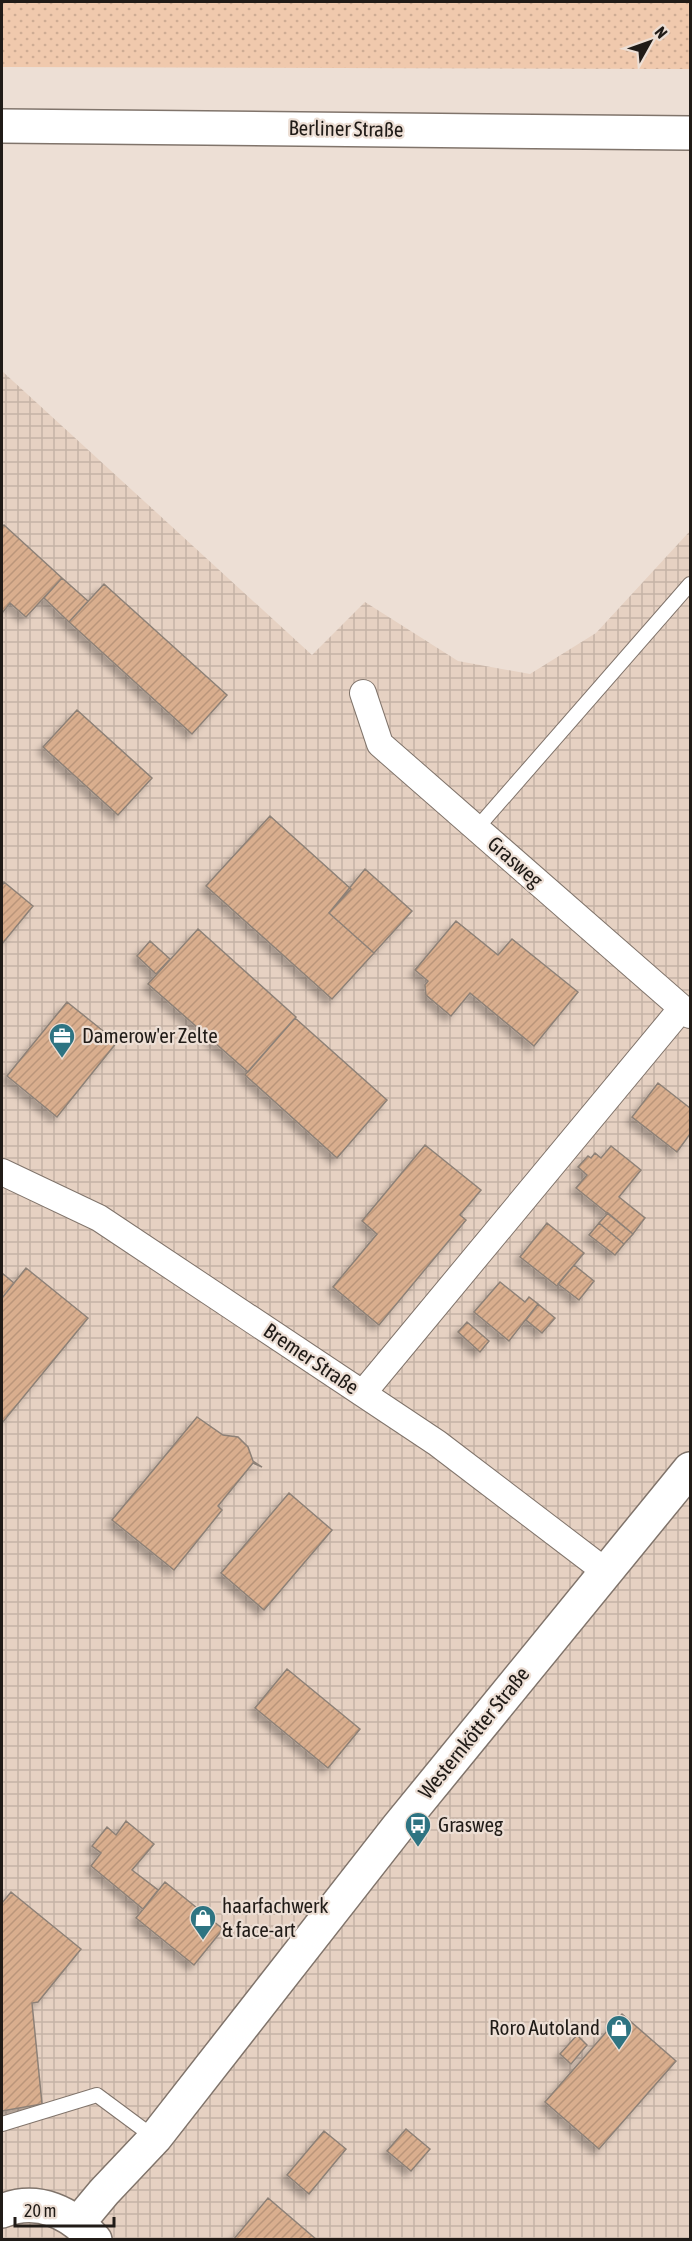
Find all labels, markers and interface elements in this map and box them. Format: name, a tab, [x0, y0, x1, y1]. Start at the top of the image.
north arrow	[620, 12, 680, 72]
text: N	[652, 23, 671, 42]
street label: Berliner Straße	[288, 115, 404, 141]
street label: Grasweg	[483, 831, 548, 892]
office icon: Damerow'er Zelte	[47, 1021, 77, 1059]
place label: Damerow'er Zelte	[82, 1023, 218, 1047]
street label: Bremer Straße	[260, 1318, 364, 1399]
street label: Westernkötter Straße	[413, 1662, 534, 1803]
bus stop icon: Grasweg	[403, 1810, 433, 1848]
place label: Grasweg	[438, 1812, 503, 1836]
place label: haarfachwerk & face-art	[222, 1893, 329, 1941]
shop icon: haarfachwerk & face-art	[188, 1903, 218, 1941]
shop icon: Roro Autoland	[604, 2013, 634, 2051]
place label: Roro Autoland	[489, 2015, 600, 2039]
scale bar	[15, 2190, 114, 2228]
text: 20 m	[24, 2200, 56, 2221]

